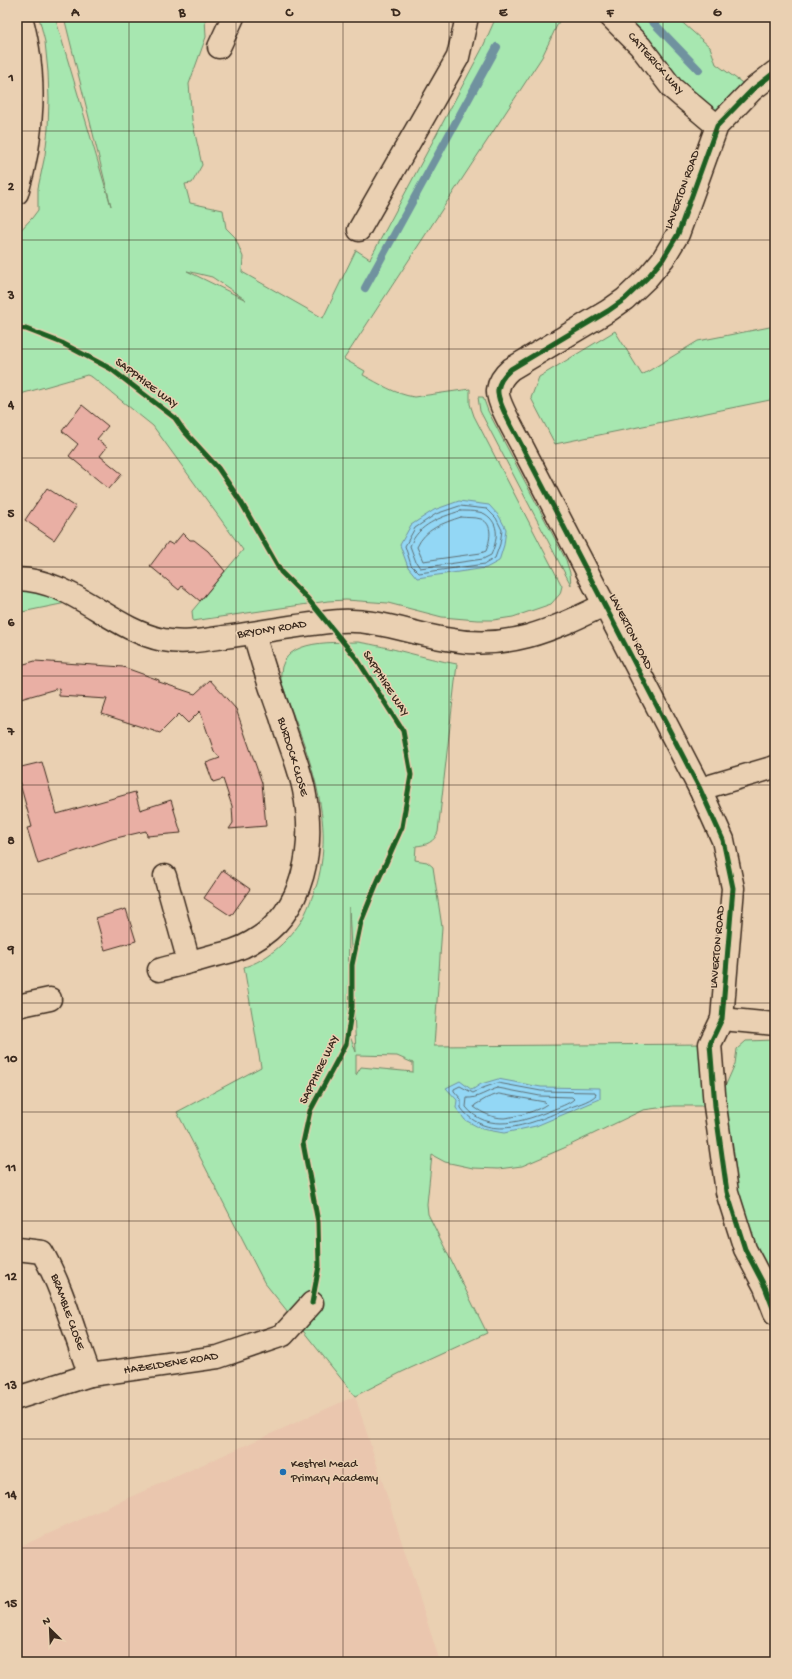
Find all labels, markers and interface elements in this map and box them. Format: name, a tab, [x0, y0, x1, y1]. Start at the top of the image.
text: A	[70, 6, 80, 21]
text: B	[178, 6, 187, 21]
text: C	[284, 6, 294, 21]
text: D	[391, 6, 401, 21]
text: E	[499, 6, 508, 21]
text: F	[606, 6, 615, 21]
text: G	[713, 6, 722, 21]
street label: CATTERICK WAY	[624, 30, 686, 98]
text: 1	[7, 71, 14, 86]
street label: LAVERTON ROAD	[662, 149, 704, 231]
text: 2	[8, 180, 15, 195]
text: 3	[7, 289, 15, 304]
street label: SAPPHIRE WAY	[112, 356, 181, 412]
text: 4	[7, 398, 15, 413]
text: 5	[8, 507, 15, 522]
street label: LAVERTON ROAD	[605, 592, 655, 672]
text: 6	[8, 616, 15, 631]
street label: BRYONY ROAD	[235, 618, 308, 643]
street label: SAPPHIRE WAY	[359, 649, 412, 720]
street label: BURDOCK CLOSE	[273, 715, 311, 799]
text: 7	[7, 725, 16, 740]
text: 8	[7, 834, 15, 849]
street label: LAVERTON ROAD	[707, 905, 729, 989]
text: 9	[7, 943, 15, 958]
street label: SAPPHIRE WAY	[297, 1033, 343, 1107]
text: 10	[4, 1052, 18, 1067]
text: 11	[5, 1161, 16, 1176]
text: 12	[4, 1270, 17, 1285]
street label: BRAMBLE CLOSE	[46, 1271, 87, 1352]
street label: HAZELDENE ROAD	[123, 1350, 219, 1378]
text: 13	[4, 1379, 17, 1394]
place label: Kestrel Mead Primary Academy	[290, 1458, 378, 1486]
marker: Kestrel Mead Primary Academy	[278, 1467, 288, 1477]
text: 14	[4, 1488, 18, 1503]
text: 15	[4, 1597, 17, 1612]
north arrow	[30, 1609, 70, 1649]
text: N	[41, 1615, 52, 1629]

